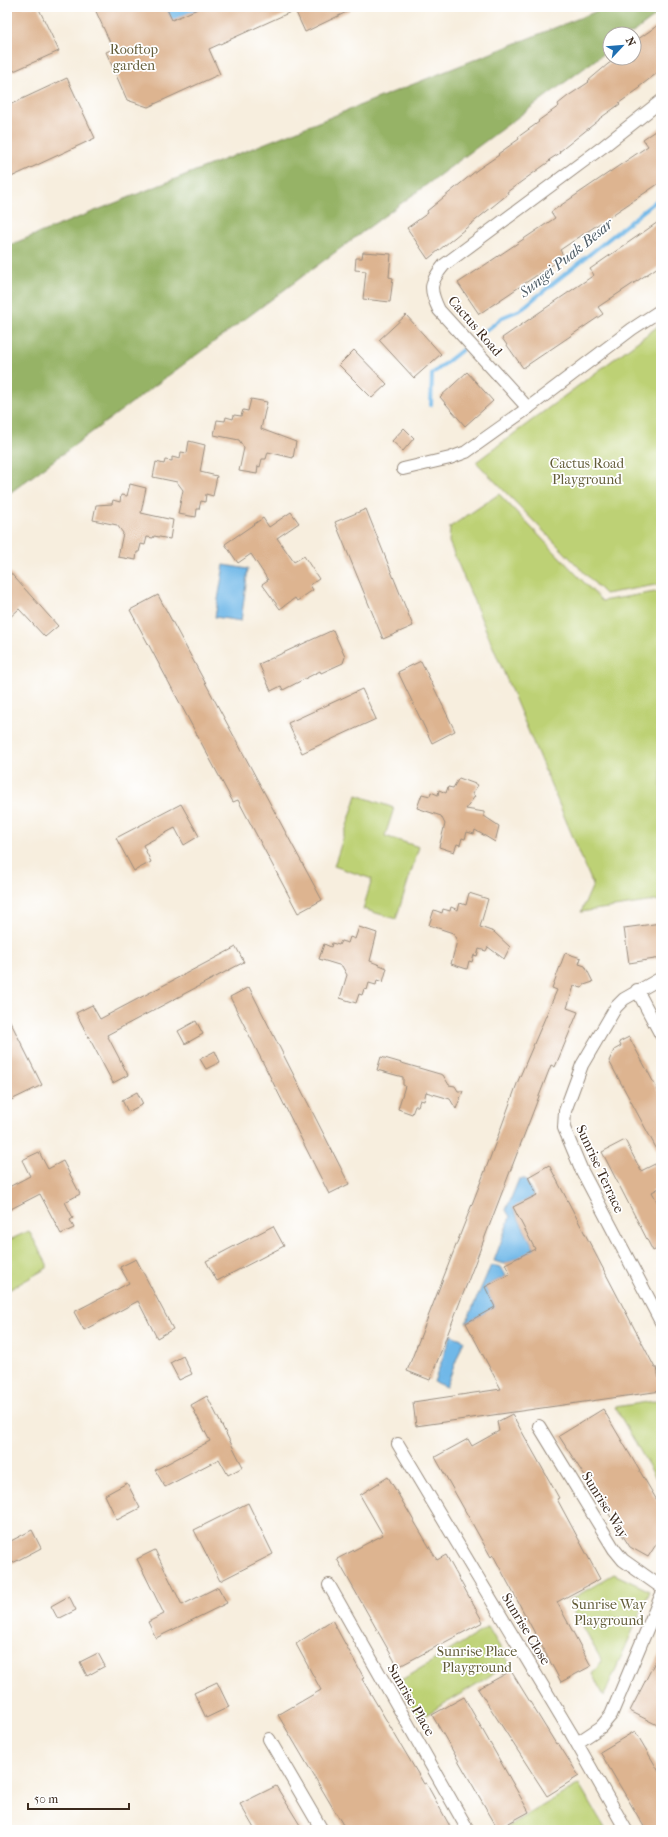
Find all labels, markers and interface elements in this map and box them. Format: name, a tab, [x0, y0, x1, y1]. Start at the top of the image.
north arrow	[602, 26, 642, 66]
text: N	[623, 35, 638, 49]
park label: Rooftop garden	[110, 41, 159, 74]
water label: Sungei Puak Besar	[515, 214, 618, 302]
street label: Cactus Road	[444, 292, 506, 360]
park label: Cactus Road Playground	[550, 455, 625, 488]
street label: Sunrise Terrace	[572, 1122, 628, 1216]
street label: Sunrise Way	[578, 1469, 632, 1542]
street label: Sunrise Close	[498, 1590, 554, 1668]
park label: Sunrise Way Playground	[572, 1596, 647, 1629]
park label: Sunrise Place Playground	[437, 1643, 517, 1676]
street label: Sunrise Place	[384, 1661, 438, 1739]
scale bar	[28, 1785, 129, 1811]
text: 50 m	[34, 1792, 58, 1806]

